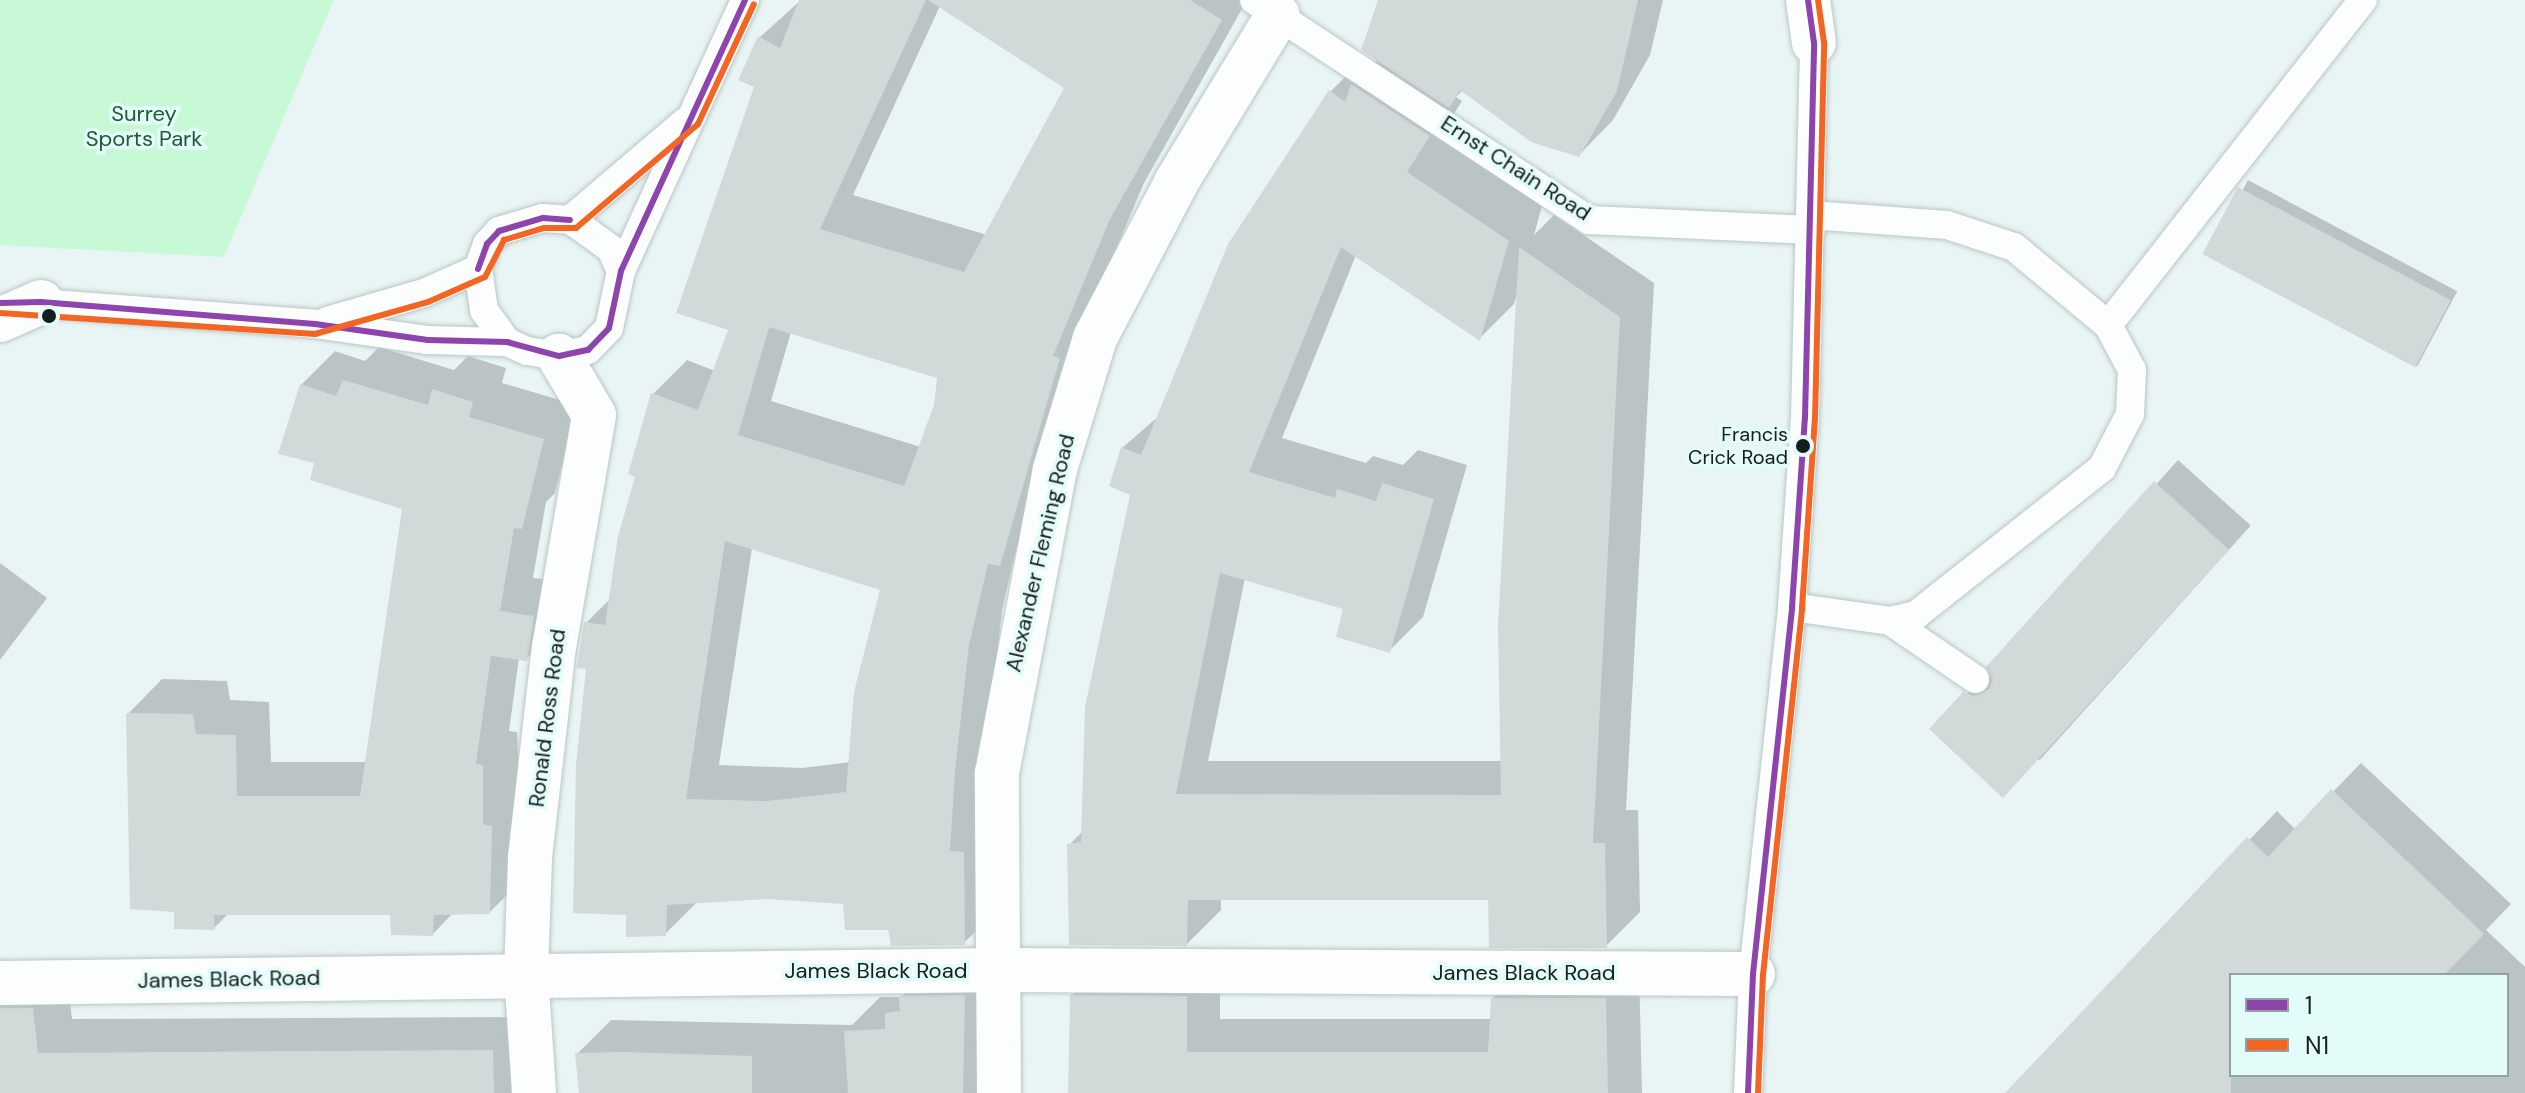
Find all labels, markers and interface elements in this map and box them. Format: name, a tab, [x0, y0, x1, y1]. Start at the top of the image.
park label: Surrey Sports Park	[86, 100, 202, 152]
street label: Ernst Chain Road	[1436, 110, 1596, 226]
unlabelled marker	[41, 308, 57, 324]
place label: Francis Crick Road	[1688, 422, 1788, 469]
street label: Alexander Fleming Road	[1000, 432, 1080, 674]
marker: Francis Crick Road	[1795, 438, 1811, 454]
street label: Ronald Ross Road	[523, 627, 571, 809]
street label: James Black Road	[785, 958, 967, 984]
street label: James Black Road	[1433, 960, 1615, 986]
street label: James Black Road	[137, 964, 321, 994]
legend	[2229, 973, 2509, 1077]
text: 1	[2305, 990, 2313, 1021]
text: N1	[2305, 1030, 2329, 1061]

